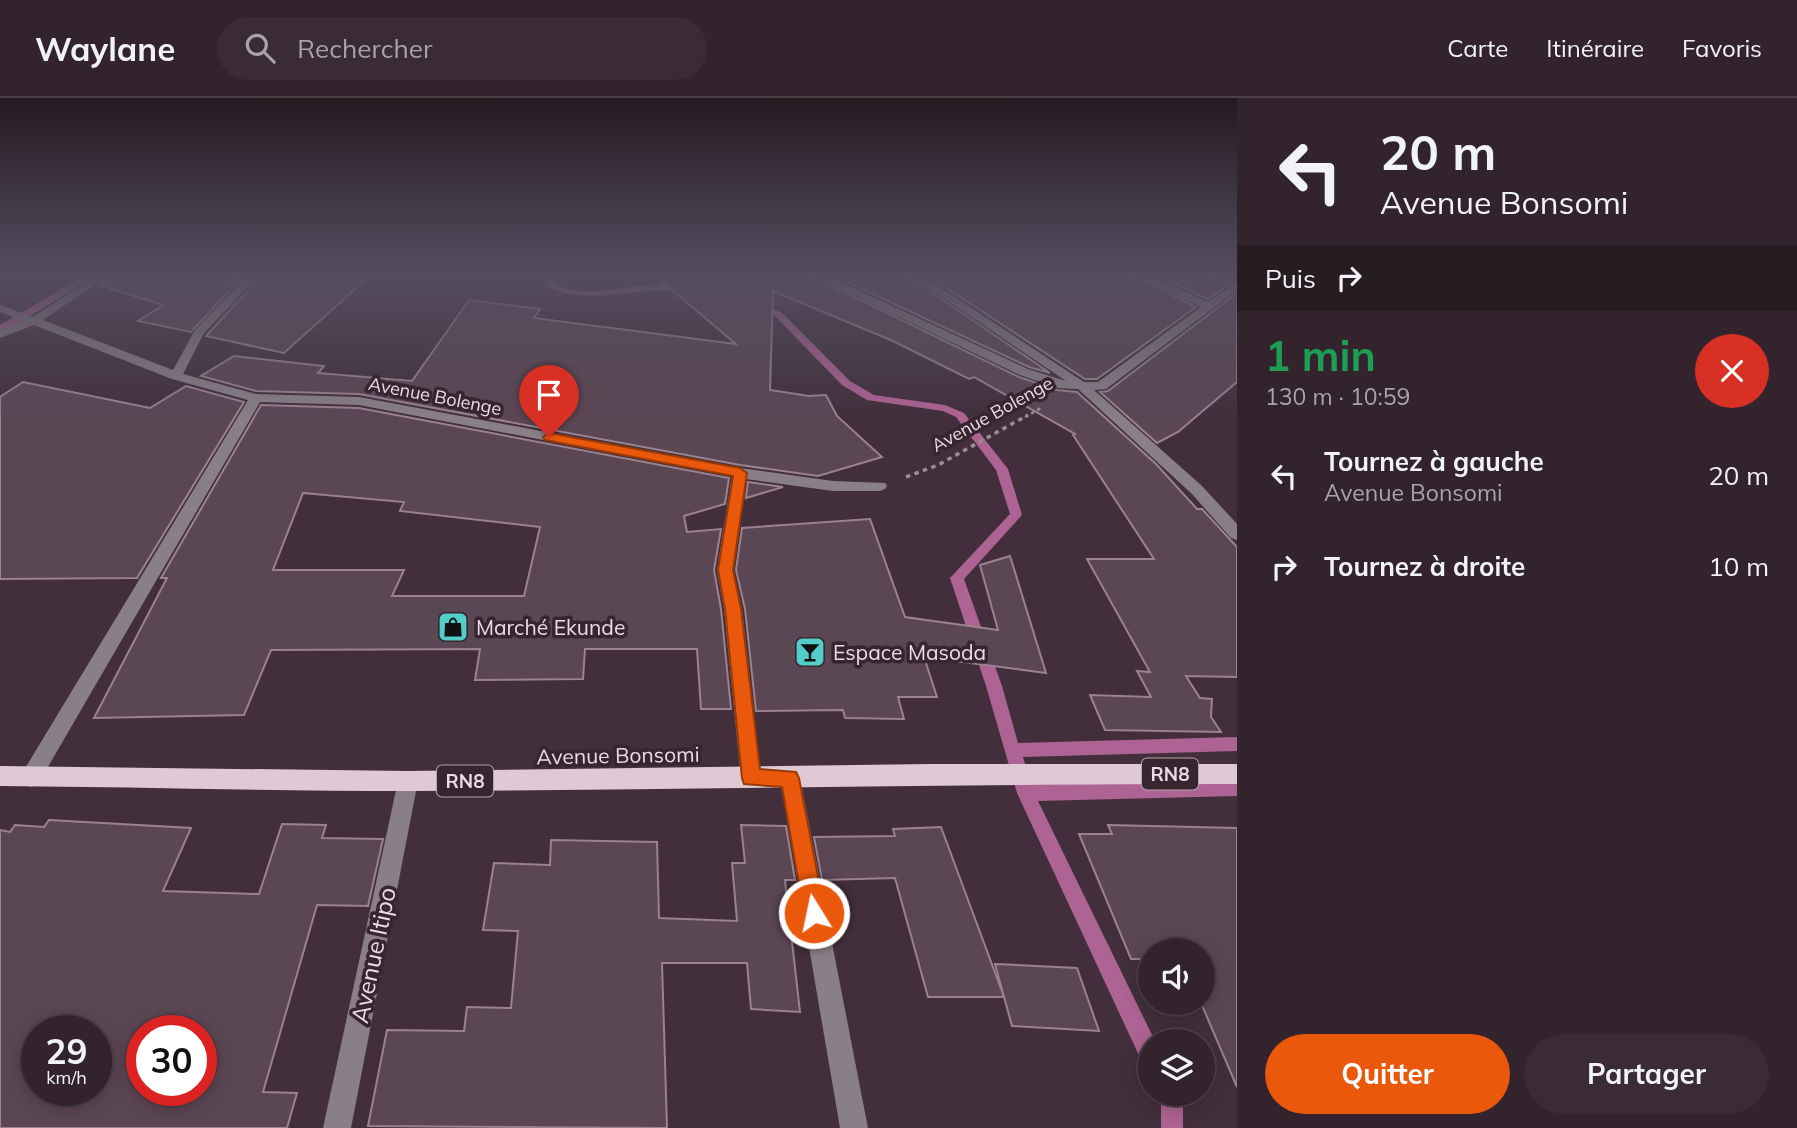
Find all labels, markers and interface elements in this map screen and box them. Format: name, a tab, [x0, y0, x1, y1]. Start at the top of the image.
search box	[217, 17, 707, 80]
text: Waylane	[35, 28, 175, 69]
icon: search	[241, 29, 279, 67]
text: Rechercher	[297, 32, 432, 65]
text: Carte	[1447, 33, 1508, 63]
text: Itinéraire	[1546, 33, 1644, 63]
text: Favoris	[1682, 33, 1762, 63]
text: 20 m	[1380, 121, 1496, 182]
icon: left	[1265, 126, 1356, 217]
text: Avenue Bonsomi	[1380, 182, 1628, 222]
icon: right	[1330, 259, 1368, 297]
text: Puis	[1265, 262, 1316, 295]
text: 1 min	[1265, 329, 1376, 382]
button: close	[1695, 334, 1769, 408]
pin	[519, 365, 579, 437]
street label: Avenue Bolenge	[927, 371, 1057, 457]
street label: Avenue Bolenge	[366, 372, 504, 420]
icon: arrive	[530, 376, 568, 414]
text: 130 m · 10:59	[1265, 382, 1410, 411]
text: Tournez à gauche	[1324, 445, 1544, 478]
icon: left	[1265, 457, 1303, 495]
text: 20 m	[1708, 459, 1769, 492]
text: Avenue Bonsomi	[1324, 478, 1503, 507]
icon: right	[1265, 548, 1303, 586]
text: Tournez à droite	[1324, 550, 1525, 583]
text: 10 m	[1708, 550, 1769, 583]
shop icon: Marché Ekunde	[436, 610, 470, 644]
place label: Marché Ekunde	[476, 614, 625, 640]
bar icon: Espace Masoda	[793, 635, 827, 669]
place label: Espace Masoda	[833, 639, 986, 665]
street label: Avenue Bonsomi	[536, 741, 700, 769]
road number: RN8	[1142, 758, 1198, 790]
road number: RN8	[437, 766, 493, 796]
position arrow	[777, 876, 851, 950]
street label: Avenue Itipo	[344, 884, 402, 1026]
map controls	[1138, 938, 1215, 1106]
button: sound	[1138, 938, 1215, 1015]
speed limit sign: 30	[126, 1015, 217, 1106]
text: 29	[45, 1029, 88, 1073]
button: layers	[1138, 1029, 1215, 1106]
button: Quitter	[1265, 1034, 1510, 1114]
button: Partager	[1524, 1034, 1769, 1114]
text: km/h	[46, 1066, 87, 1089]

